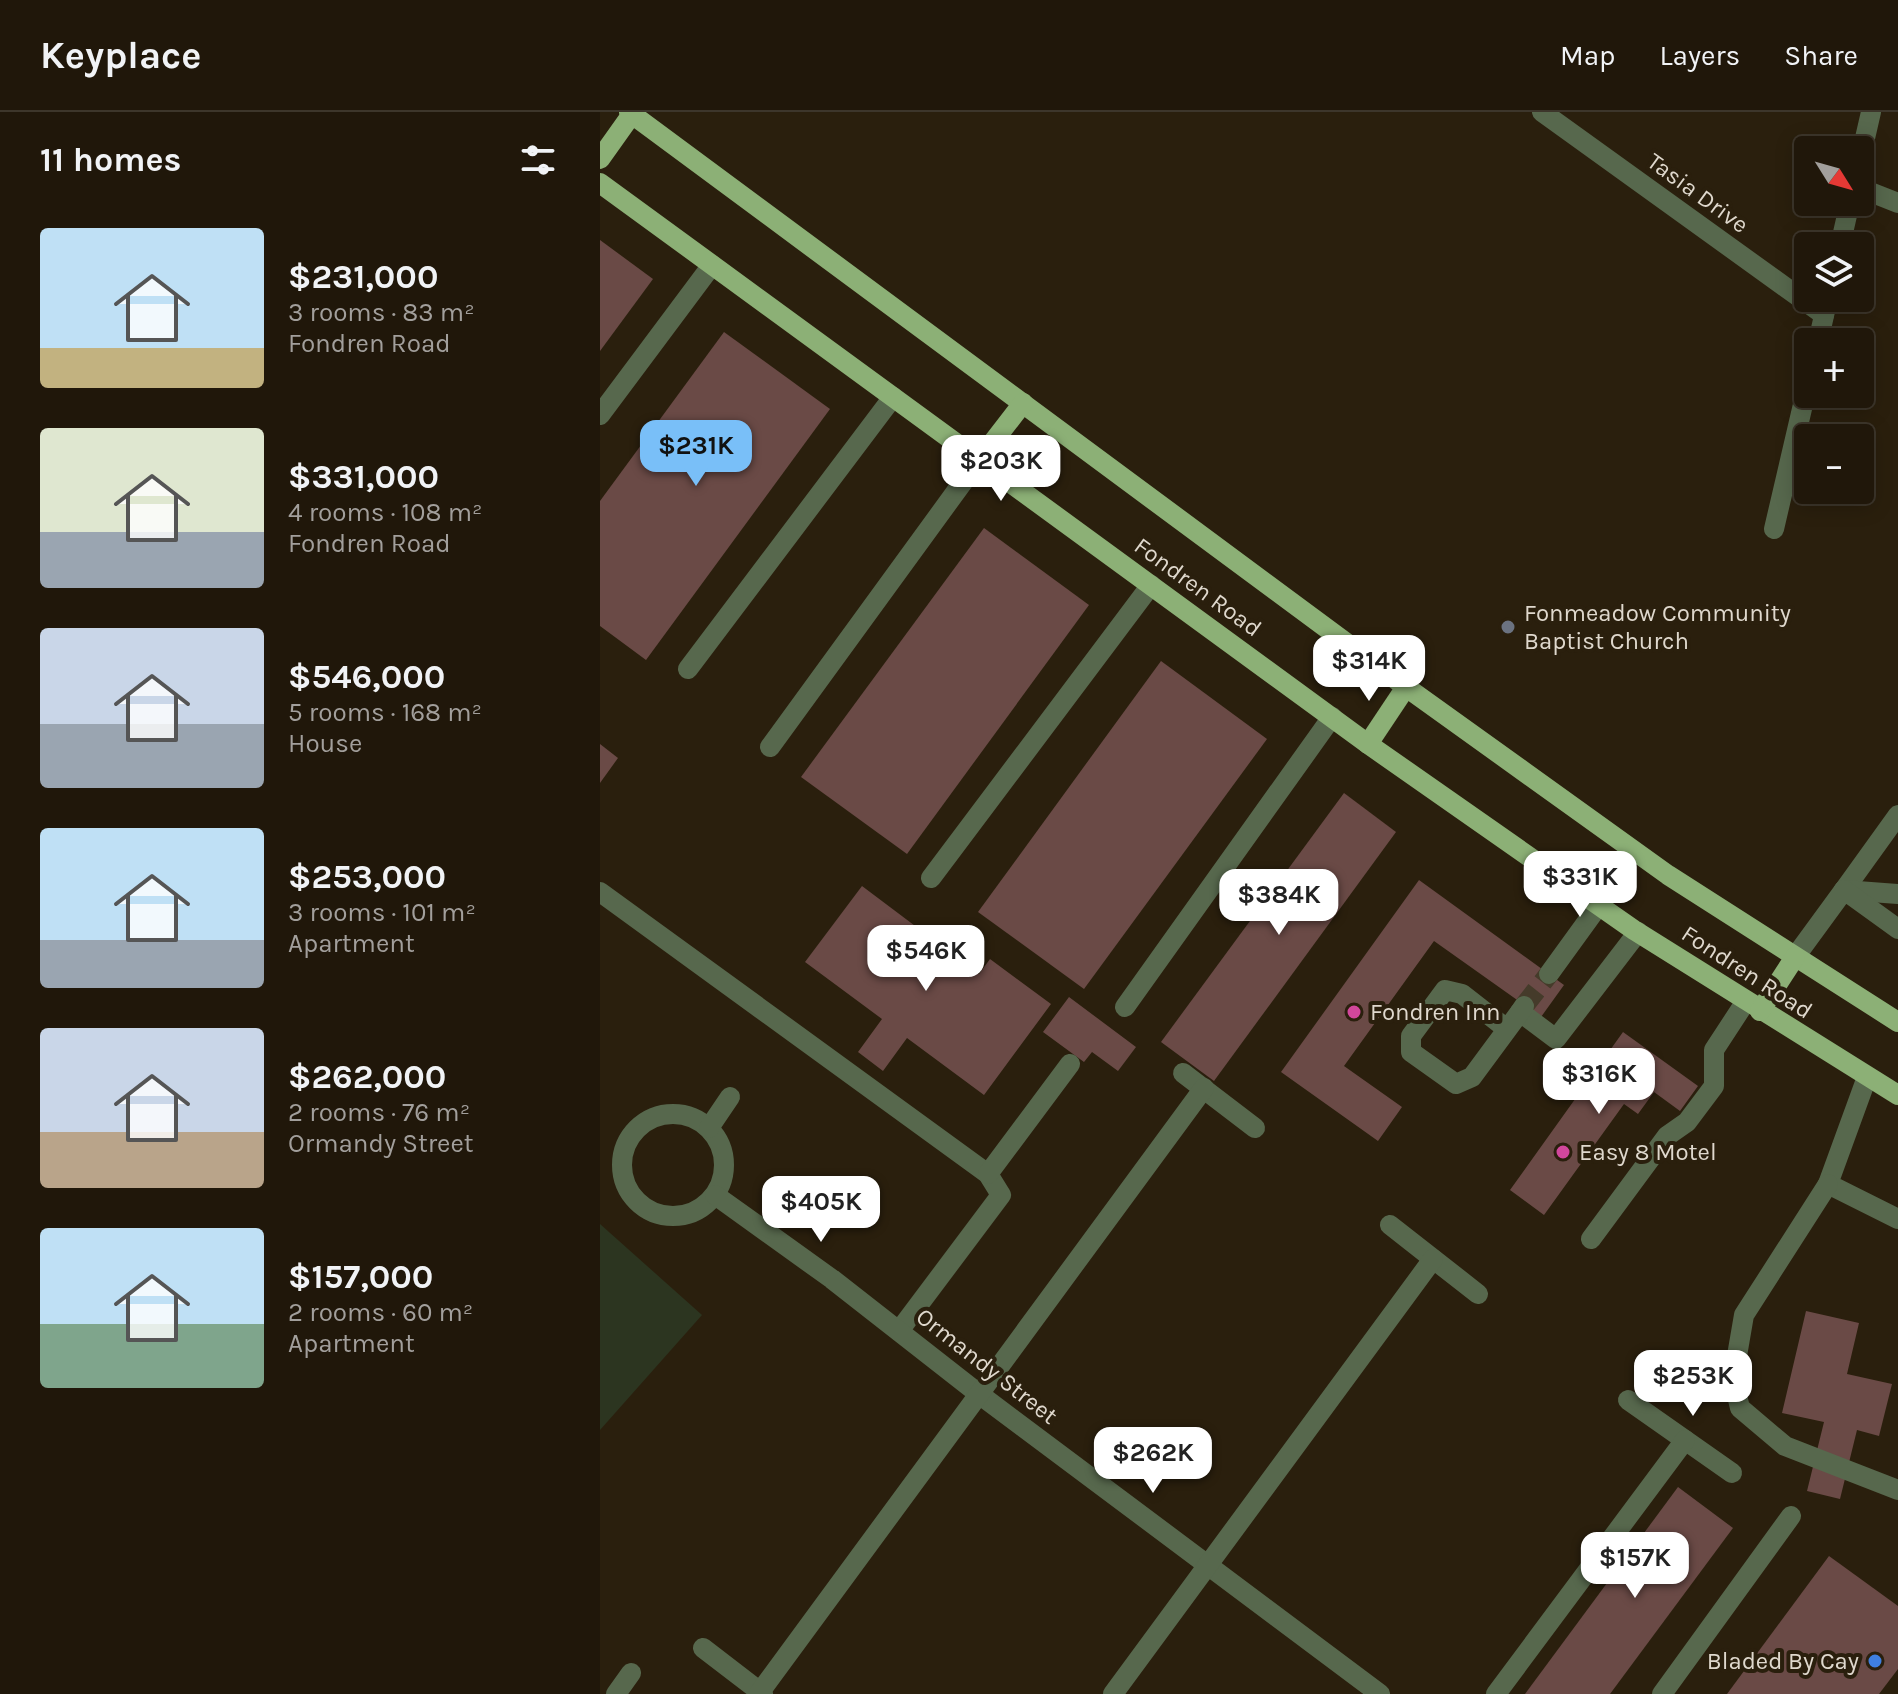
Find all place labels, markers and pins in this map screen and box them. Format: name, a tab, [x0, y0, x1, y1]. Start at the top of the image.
pin: $231K	[640, 420, 752, 488]
pin: $203K	[945, 435, 1057, 503]
place label: Fonmeadow Community Baptist Church	[1524, 599, 1791, 655]
marker: Fonmeadow Community Baptist Church	[1499, 618, 1517, 636]
pin: $314K	[1313, 635, 1425, 703]
pin: $331K	[1524, 851, 1636, 919]
pin: $384K	[1223, 869, 1335, 937]
pin: $546K	[870, 925, 982, 993]
place label: Fondren Inn	[1370, 998, 1501, 1026]
marker: Fondren Inn	[1345, 1003, 1363, 1021]
pin: $316K	[1543, 1048, 1655, 1116]
place label: Easy 8 Motel	[1579, 1138, 1717, 1166]
marker: Easy 8 Motel	[1554, 1143, 1572, 1161]
pin: $405K	[765, 1176, 877, 1244]
pin: $253K	[1637, 1350, 1749, 1418]
pin: $262K	[1097, 1427, 1209, 1495]
pin: $157K	[1579, 1532, 1691, 1600]
place label: Bladed By Cay	[1707, 1647, 1859, 1675]
marker: Bladed By Cay	[1866, 1652, 1884, 1670]

